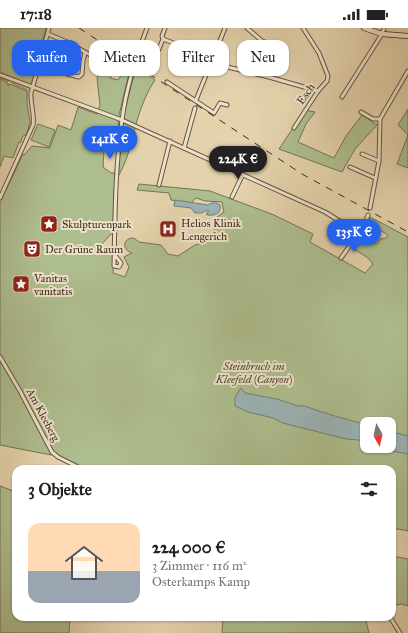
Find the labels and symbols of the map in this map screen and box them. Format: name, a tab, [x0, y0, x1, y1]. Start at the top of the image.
street label: Esch	[294, 81, 318, 107]
pin: 141K €	[77, 126, 143, 160]
pin: 224K €	[205, 146, 271, 180]
place icon: Skulpturenpark	[39, 214, 59, 234]
place label: Helios Klinik Lengerich	[181, 217, 242, 243]
place label: Skulpturenpark	[62, 218, 132, 231]
hospital icon: Helios Klinik Lengerich	[158, 219, 178, 239]
pin: 135K €	[321, 219, 387, 253]
theatre icon: Der Grüne Raum	[22, 239, 42, 259]
place label: Der Grüne Raum	[45, 243, 124, 256]
place label: Vanitas vanitatis	[33, 272, 72, 298]
place icon: Vanitas vanitatis	[11, 274, 31, 294]
park label: Steinbruch im Kleefeld (Canyon)	[215, 360, 292, 386]
street label: Am Kleeberg	[23, 385, 63, 444]
north arrow	[360, 417, 396, 453]

